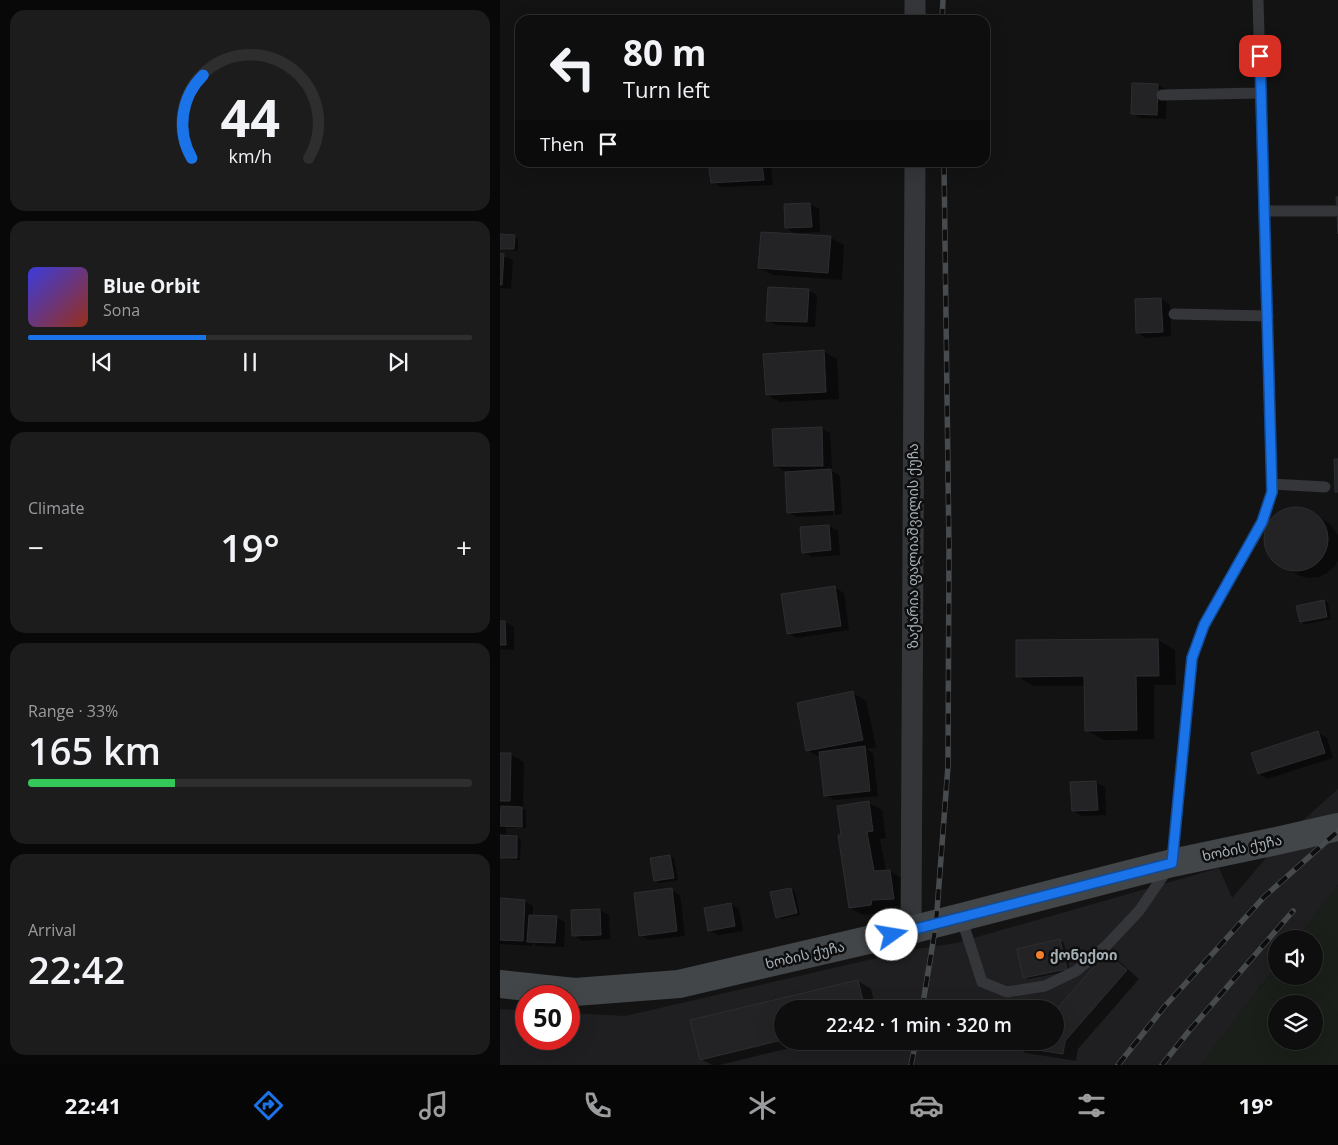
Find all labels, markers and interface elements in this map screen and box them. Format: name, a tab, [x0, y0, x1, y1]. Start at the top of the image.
text: 80 m	[623, 29, 706, 76]
icon: left	[540, 35, 605, 100]
pin	[1239, 35, 1281, 77]
icon: arrive	[1246, 42, 1274, 70]
text: Turn left	[623, 74, 710, 104]
text: 44	[220, 81, 280, 152]
icon: arrive	[594, 130, 622, 158]
text: Then	[540, 131, 584, 157]
text: km/h	[228, 144, 272, 168]
text: Blue Orbit	[103, 273, 200, 299]
text: Sona	[103, 299, 140, 321]
icon: previous	[88, 348, 116, 376]
icon: pause	[236, 348, 264, 376]
icon: next	[384, 348, 412, 376]
street label: ზაქარია ფალიაშვილის ქუჩა	[903, 443, 922, 649]
text: Climate	[28, 497, 85, 519]
text: 19°	[220, 521, 280, 573]
text: −	[28, 528, 44, 566]
text: +	[456, 528, 472, 566]
text: Range · 33%	[28, 700, 118, 722]
text: 165 km	[28, 724, 161, 776]
street label: ხობის ქუჩა	[1200, 830, 1284, 865]
position arrow	[865, 908, 917, 960]
text: Arrival	[28, 919, 76, 941]
map controls	[1268, 930, 1323, 1050]
button: sound	[1268, 930, 1323, 985]
street label: ხობის ქუჩა	[763, 936, 847, 973]
text: 22:42	[28, 943, 125, 995]
place label: ქონექთი	[1050, 945, 1117, 964]
marker: ქონექთი	[1034, 949, 1046, 961]
speed limit sign: 50	[515, 985, 580, 1050]
button: layers	[1268, 995, 1323, 1050]
text: 22:42 · 1 min · 320 m	[826, 1012, 1012, 1038]
icon: directions	[251, 1088, 286, 1123]
icon: music	[416, 1088, 451, 1123]
icon: phone	[580, 1088, 615, 1123]
icon: climate	[745, 1088, 780, 1123]
icon: car	[909, 1088, 944, 1123]
icon: filters	[1074, 1088, 1109, 1123]
text: 22:41	[65, 1090, 121, 1120]
text: 19°	[1239, 1090, 1273, 1120]

